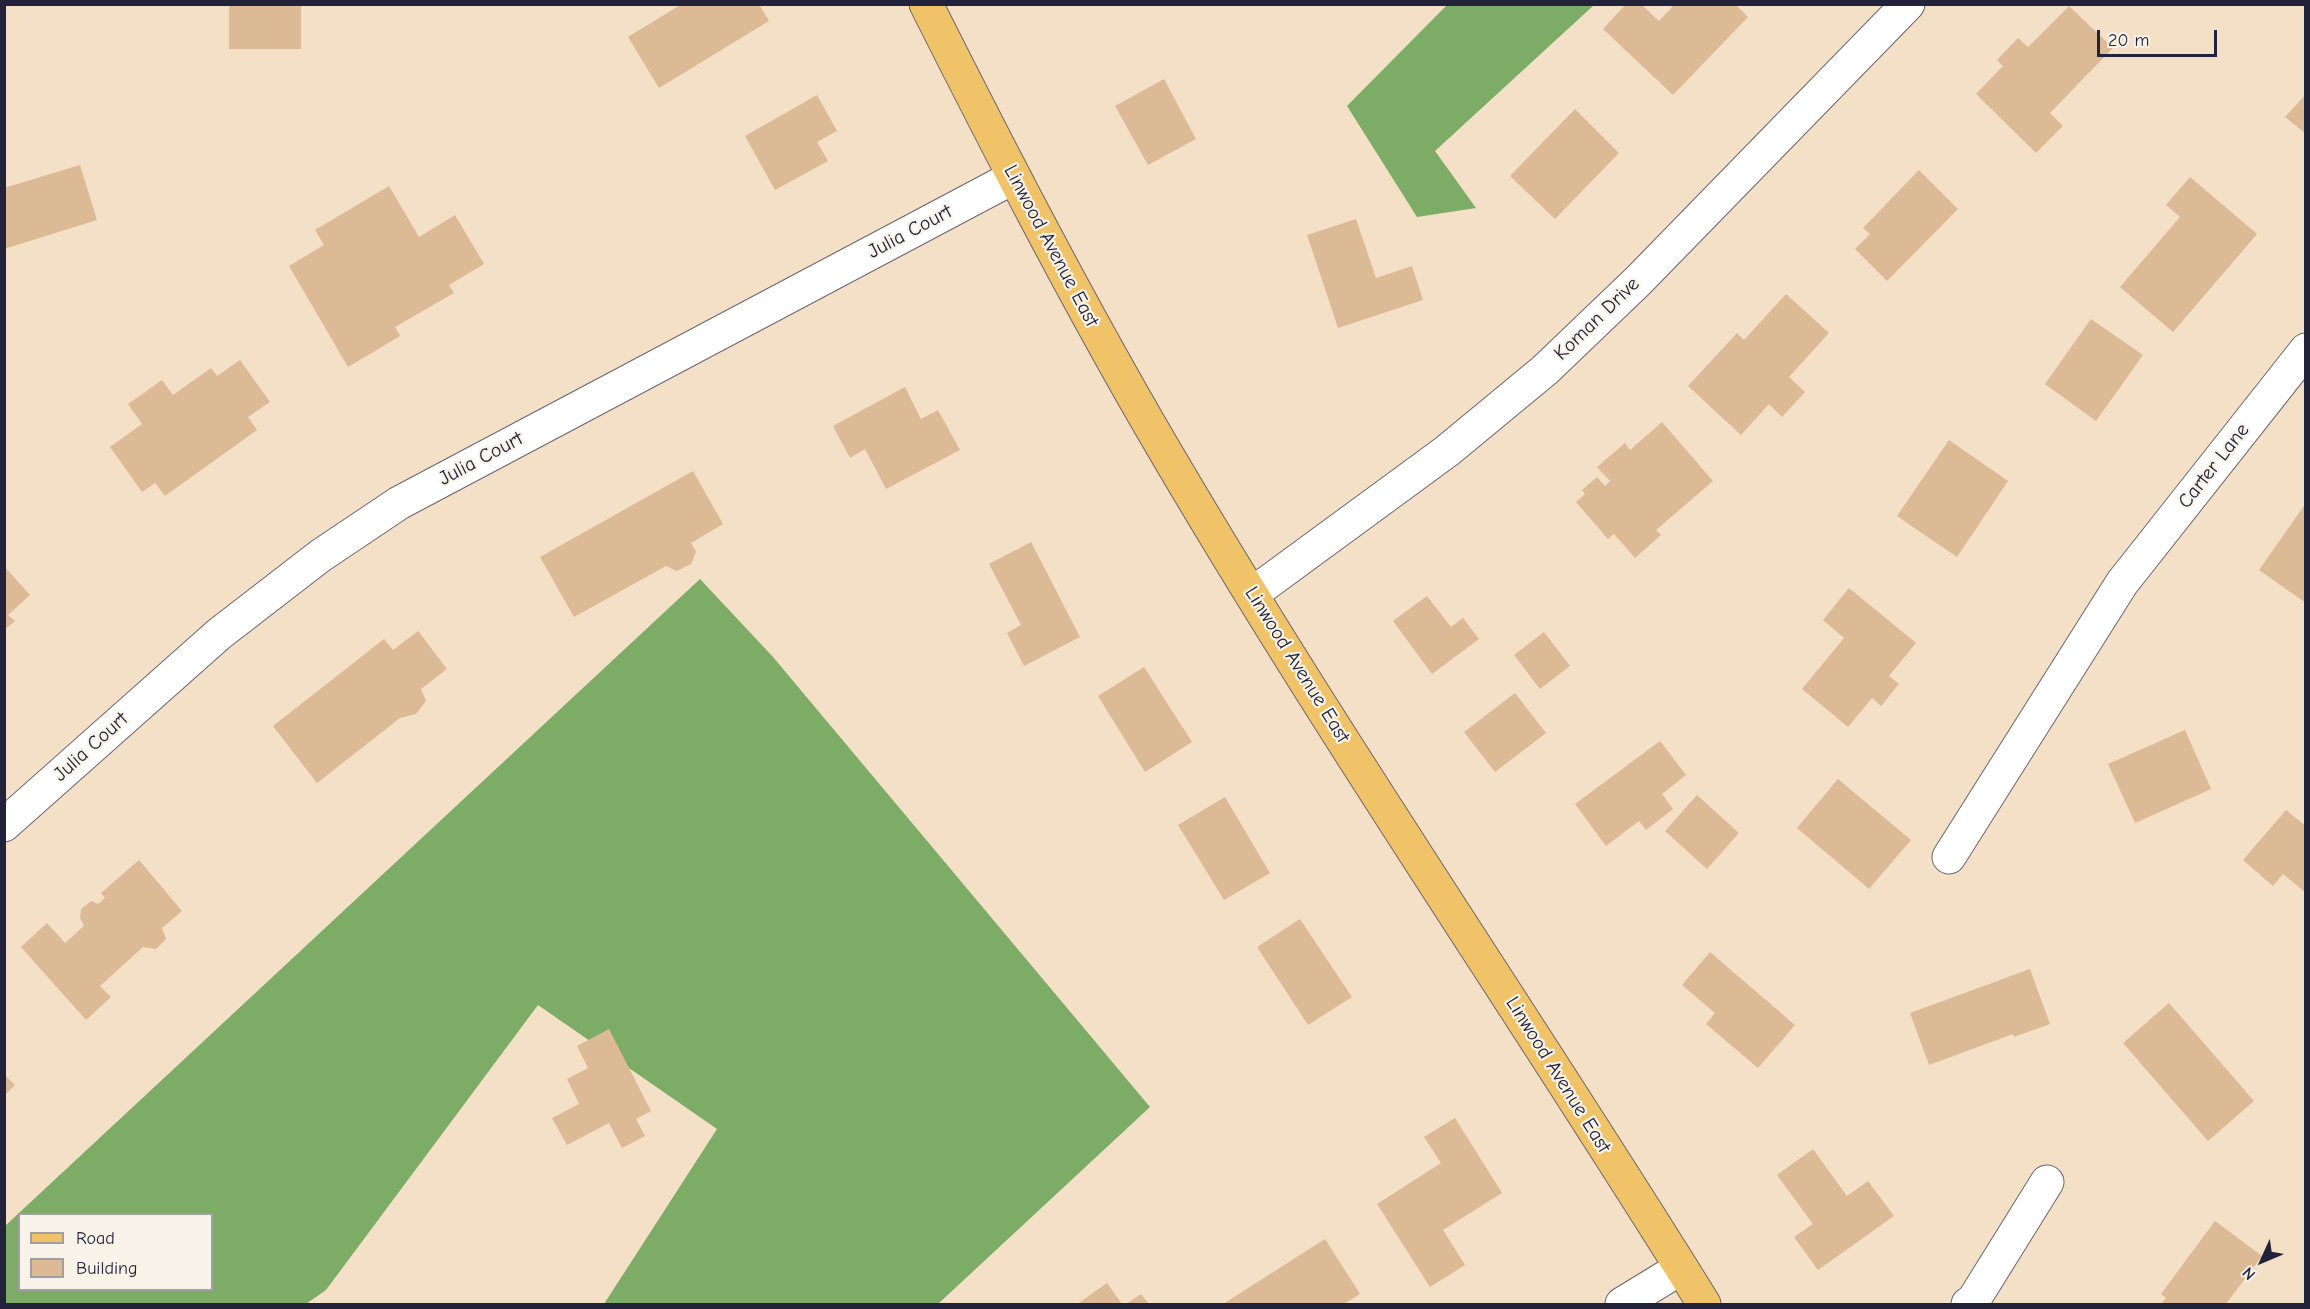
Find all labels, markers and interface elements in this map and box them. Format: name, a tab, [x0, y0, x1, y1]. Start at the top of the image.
scale bar	[2100, 18, 2220, 56]
text: 20 m	[2108, 30, 2149, 51]
street label: Linwood Avenue East	[998, 161, 1104, 331]
street label: Julia Court	[864, 200, 956, 264]
street label: Koman Drive	[1549, 272, 1645, 366]
street label: Carter Lane	[2173, 419, 2255, 513]
street label: Julia Court	[435, 427, 527, 491]
street label: Linwood Avenue East	[1239, 582, 1355, 748]
street label: Julia Court	[49, 707, 133, 787]
street label: Linwood Avenue East	[1500, 992, 1616, 1158]
legend	[18, 1213, 213, 1291]
text: Road	[76, 1228, 115, 1249]
north arrow	[2232, 1231, 2292, 1291]
text: Building	[76, 1258, 138, 1279]
text: N	[2239, 1263, 2259, 1284]

